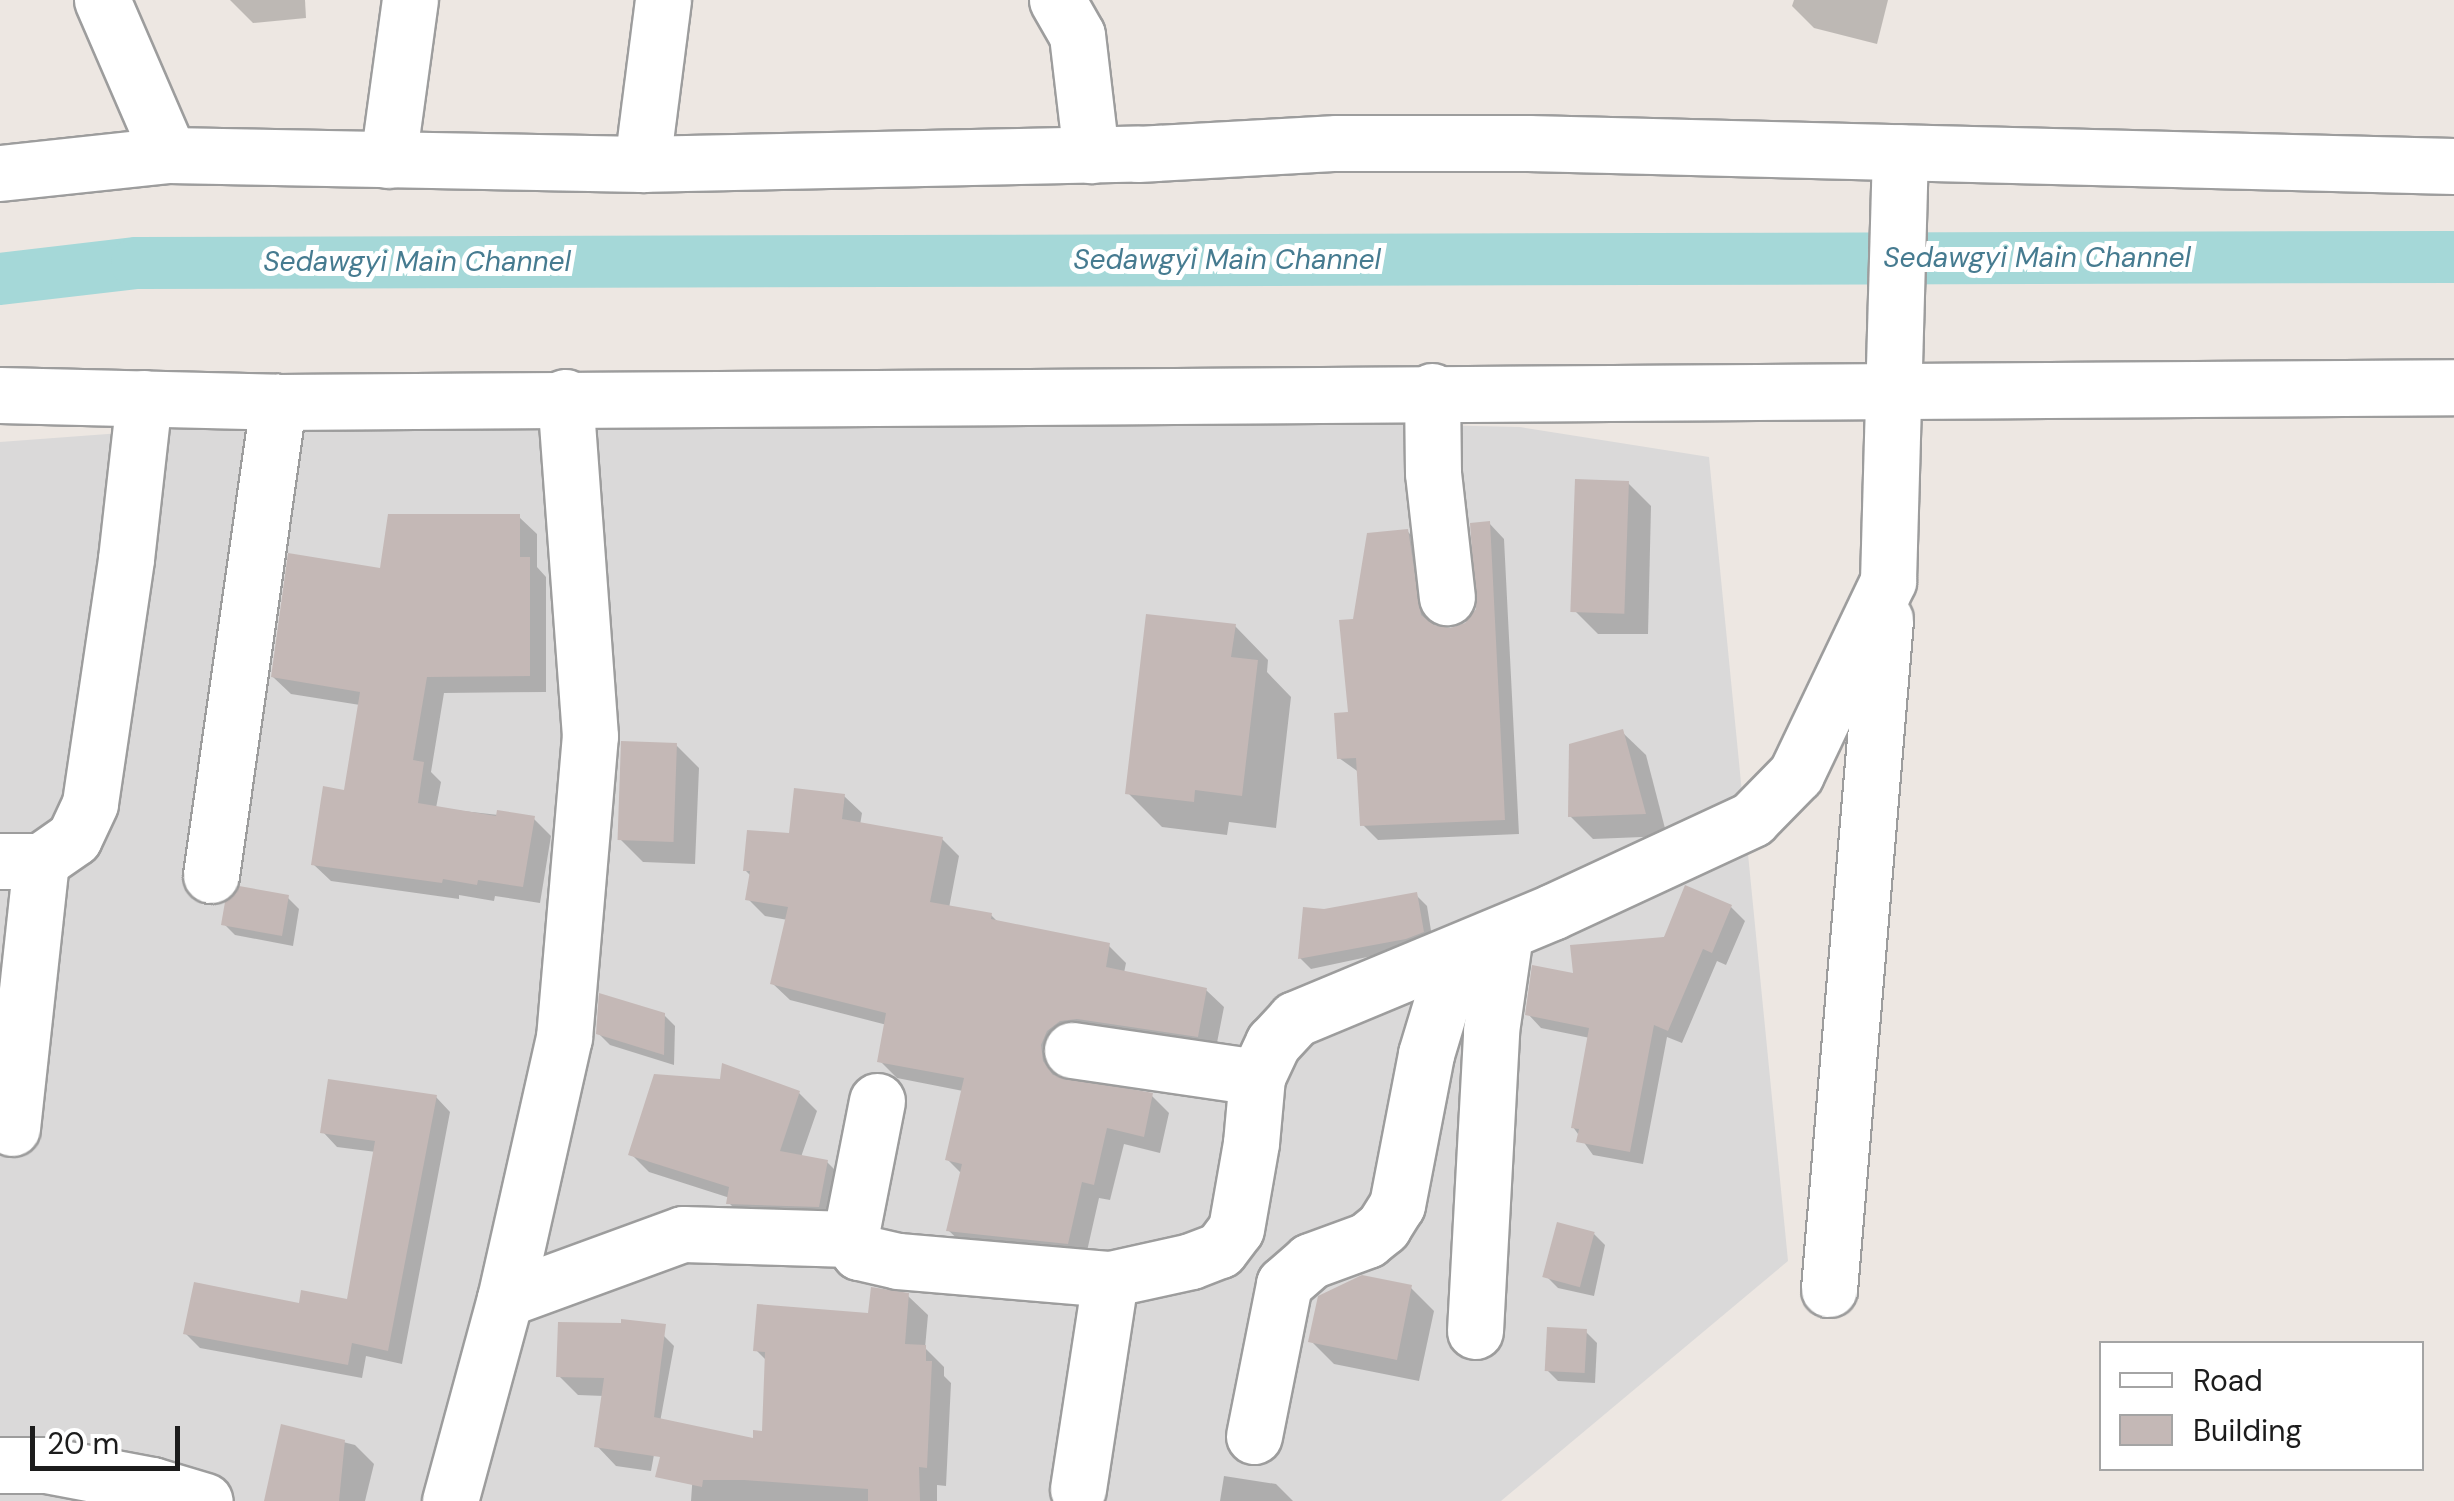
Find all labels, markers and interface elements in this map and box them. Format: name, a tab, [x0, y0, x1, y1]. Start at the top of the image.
water label: Sedawgyi Main Channel	[1883, 241, 2191, 275]
water label: Sedawgyi Main Channel	[1073, 243, 1381, 277]
water label: Sedawgyi Main Channel	[263, 245, 571, 279]
legend	[2099, 1341, 2424, 1471]
text: Road	[2193, 1361, 2263, 1400]
scale bar	[35, 1406, 185, 1468]
text: Building	[2193, 1411, 2302, 1450]
text: 20 m	[47, 1424, 119, 1463]

